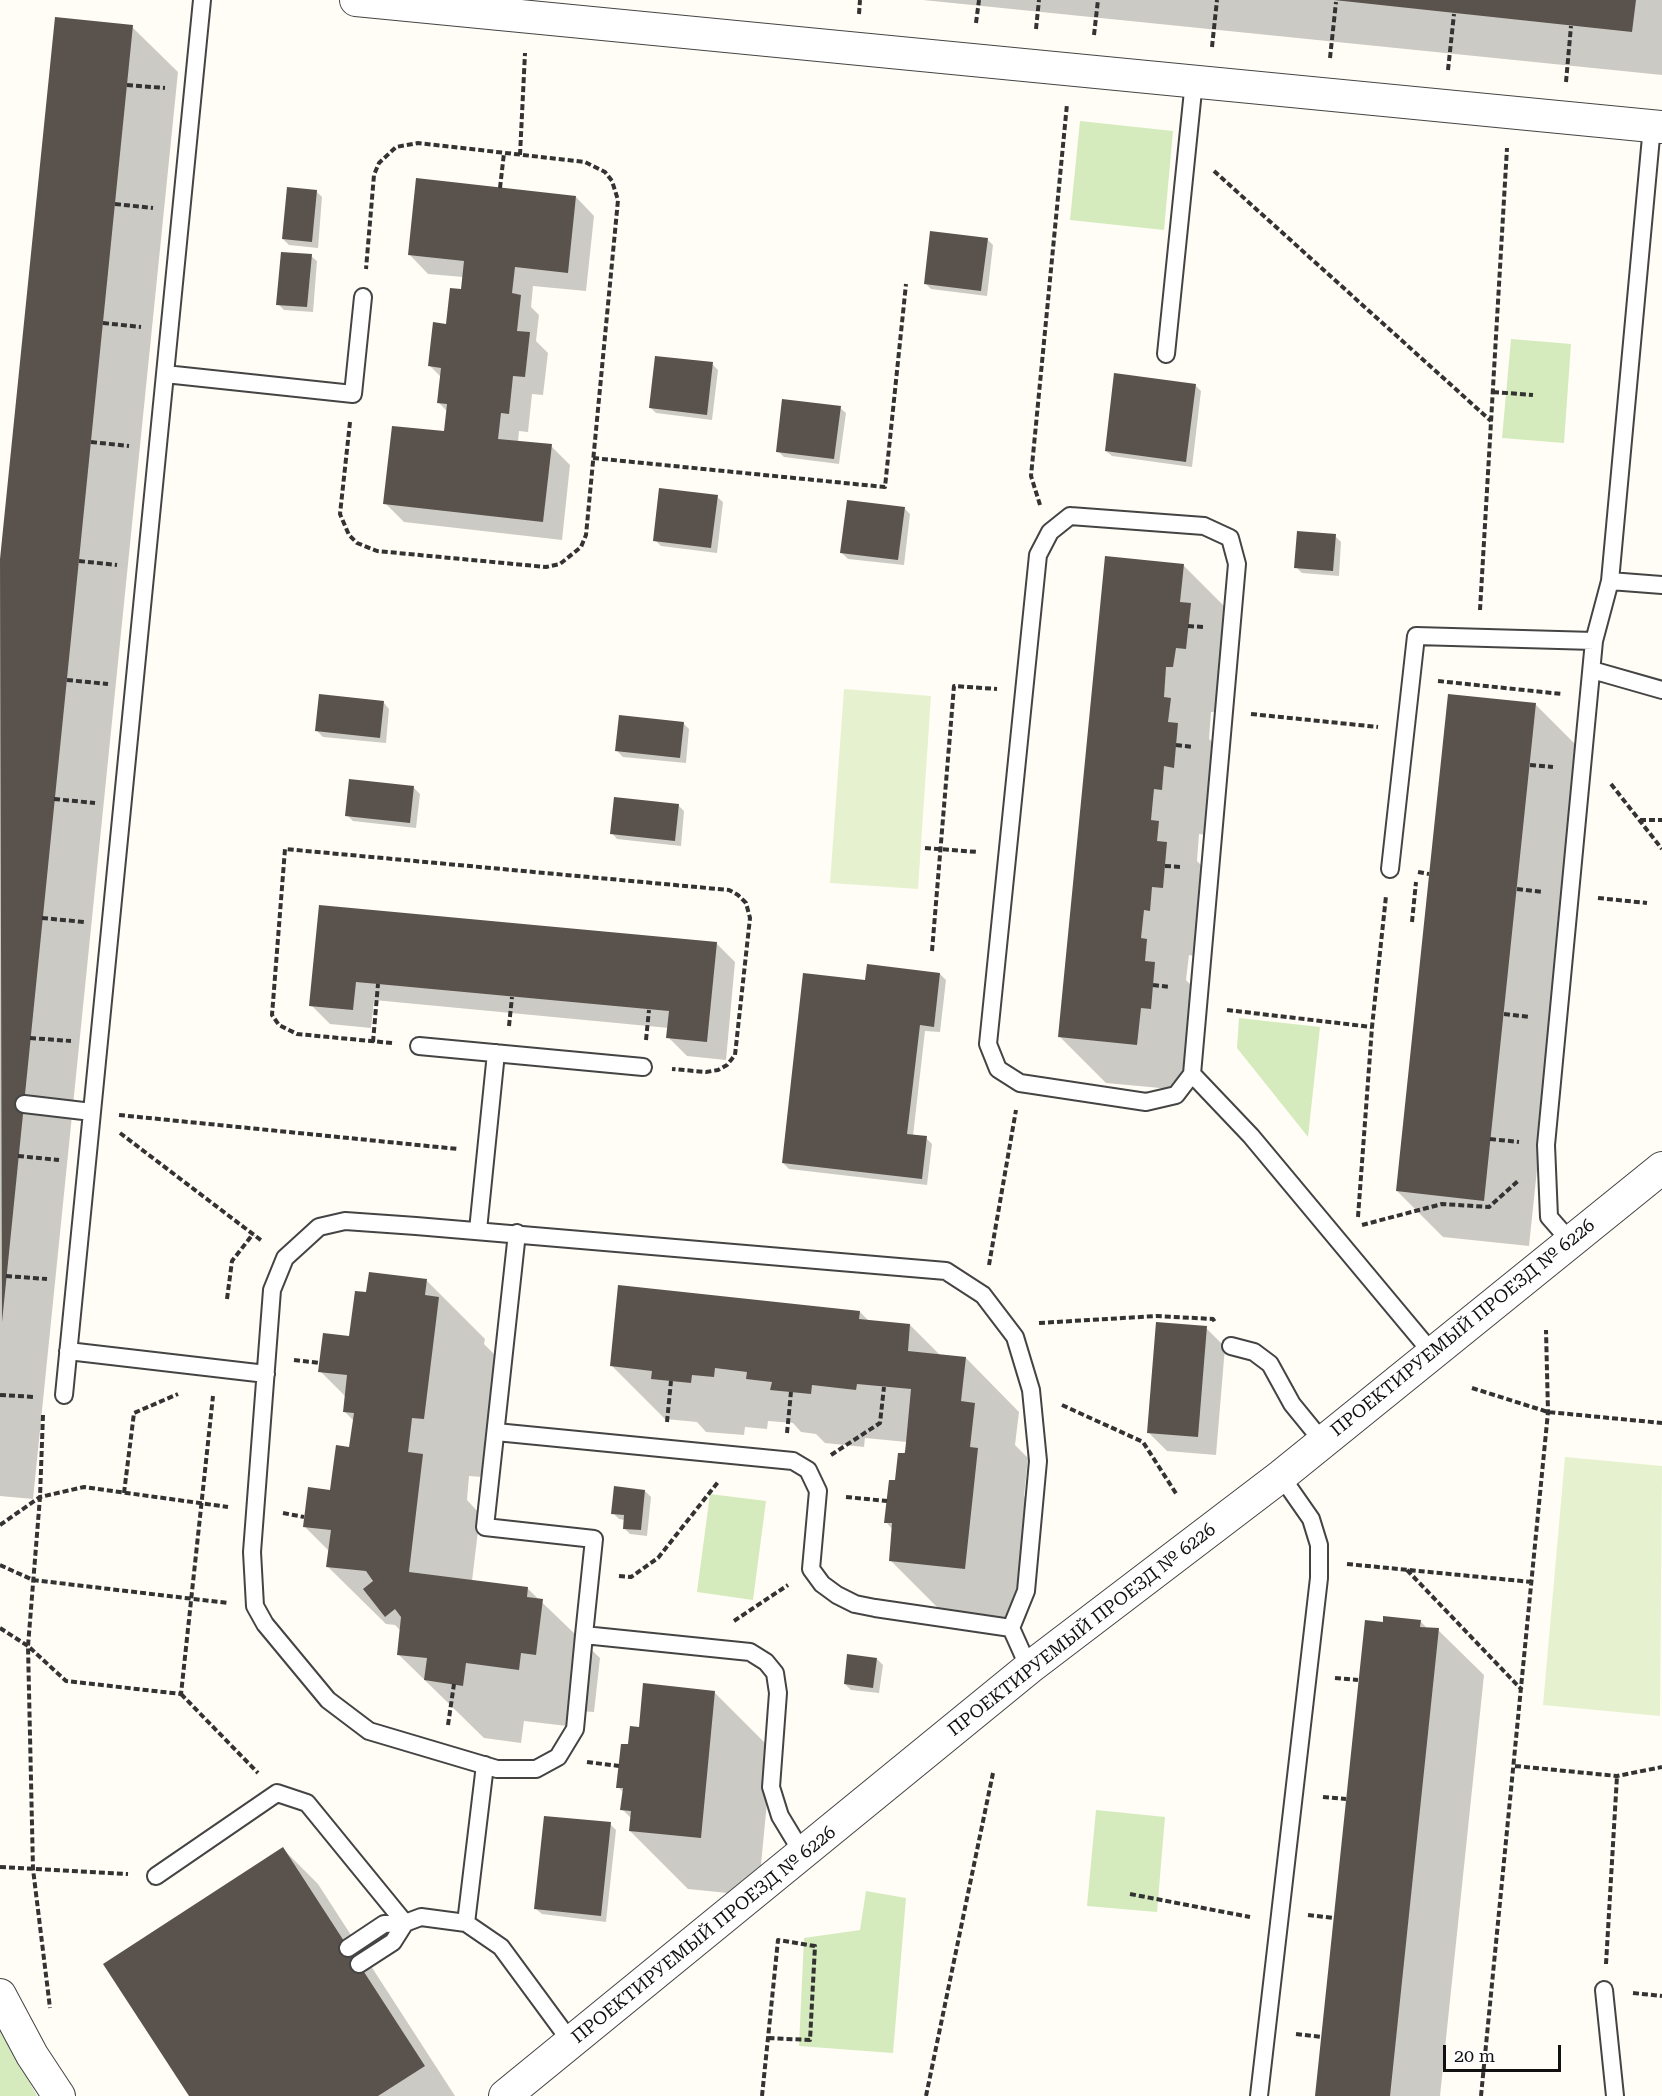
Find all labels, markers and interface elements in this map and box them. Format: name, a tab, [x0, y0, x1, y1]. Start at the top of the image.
street label: ПРОЕКТИРУЕМЫЙ ПРОЕЗД № 6226	[1327, 1215, 1599, 1441]
street label: ПРОЕКТИРУЕМЫЙ ПРОЕЗД № 6226	[944, 1519, 1220, 1741]
street label: ПРОЕКТИРУЕМЫЙ ПРОЕЗД № 6226	[568, 1822, 840, 2048]
scale bar	[1446, 2033, 1564, 2071]
text: 20 m	[1454, 2045, 1495, 2066]

